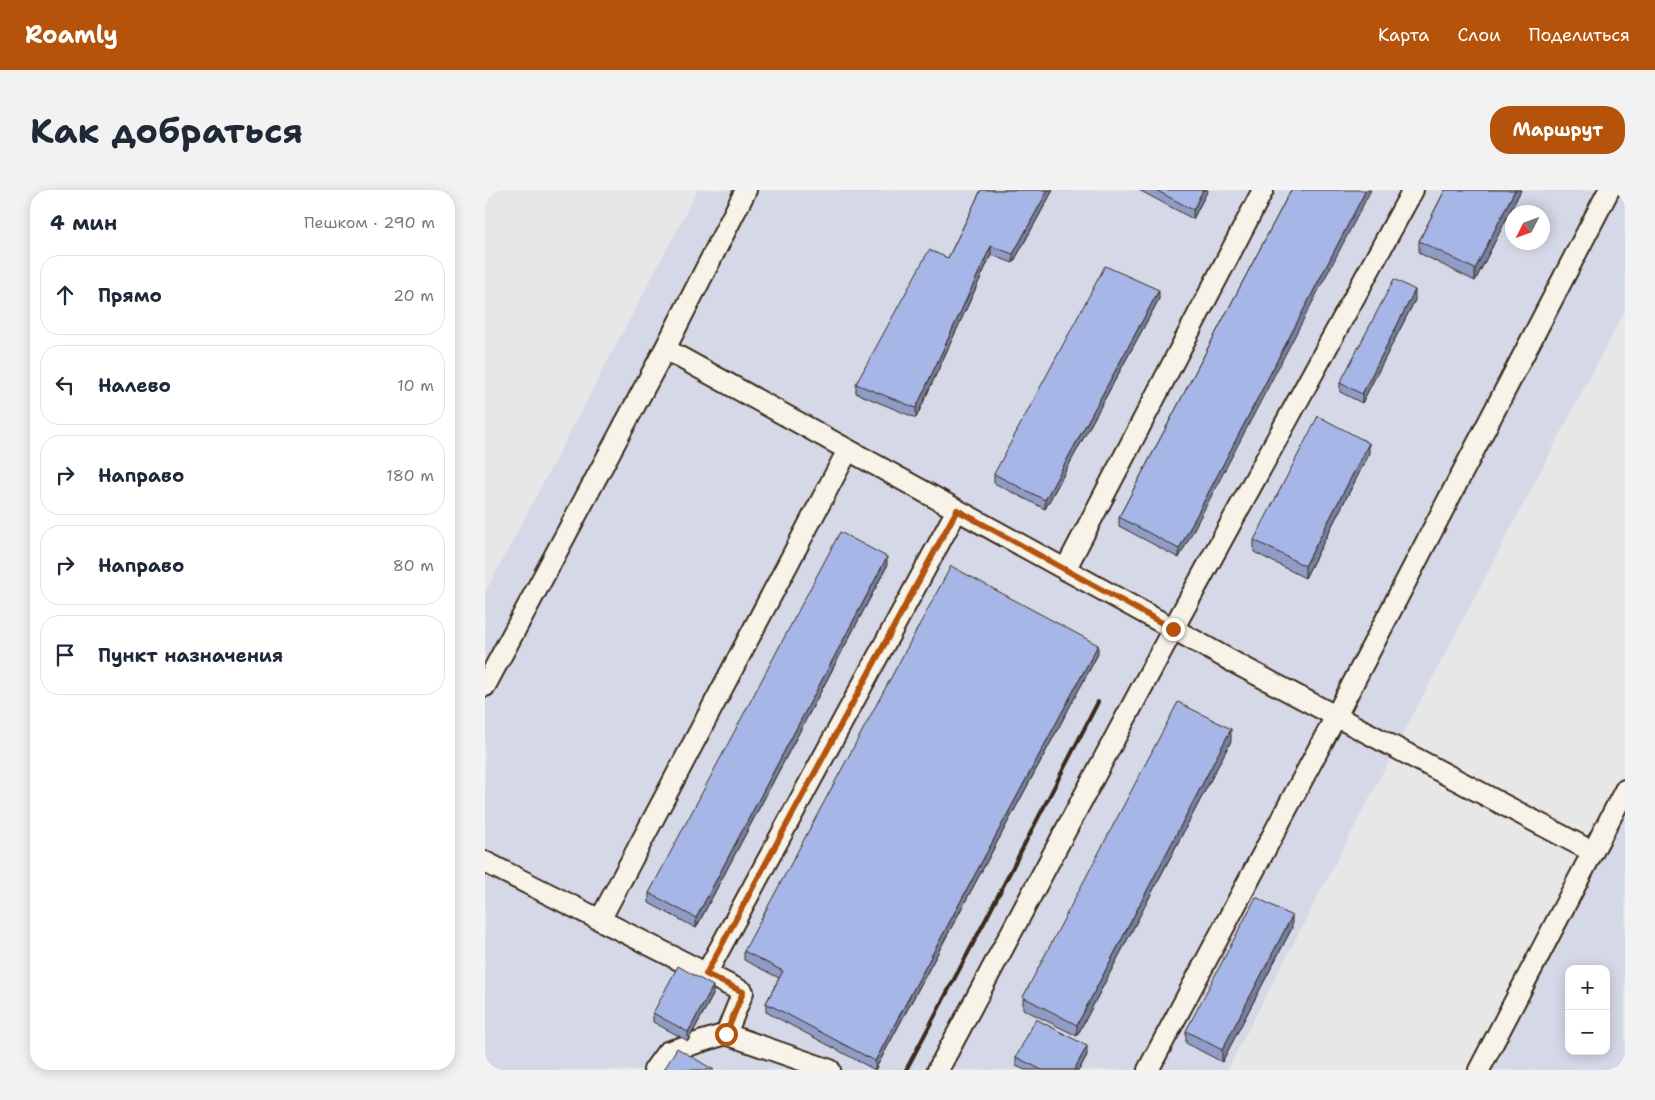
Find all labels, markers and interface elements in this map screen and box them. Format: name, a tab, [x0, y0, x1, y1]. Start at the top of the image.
text: Roamly	[25, 19, 118, 51]
text: Карта	[1378, 23, 1429, 47]
text: Слои	[1457, 23, 1501, 47]
text: Поделиться	[1529, 23, 1630, 47]
button: Маршрут	[1490, 106, 1625, 154]
text: Как добраться	[30, 107, 303, 154]
north arrow	[1505, 205, 1550, 250]
text: 4 мин	[50, 209, 117, 237]
text: Пешком · 290 m	[304, 212, 435, 233]
icon: ahead	[51, 281, 79, 309]
text: Прямо	[98, 283, 162, 308]
text: 20 m	[393, 285, 434, 306]
icon: left	[51, 371, 79, 399]
text: Налево	[98, 373, 171, 398]
text: 10 m	[397, 375, 434, 396]
icon: right	[51, 461, 79, 489]
text: Направо	[98, 463, 184, 488]
text: 180 m	[386, 465, 434, 486]
icon: right	[51, 551, 79, 579]
text: Направо	[98, 553, 184, 578]
text: 80 m	[393, 555, 434, 576]
route end	[1162, 618, 1185, 641]
icon: arrive	[51, 641, 79, 669]
text: Пункт назначения	[98, 643, 283, 668]
map controls	[1565, 965, 1610, 1055]
button: +	[1565, 965, 1610, 1010]
button: −	[1565, 1010, 1610, 1055]
route start	[715, 1023, 738, 1046]

